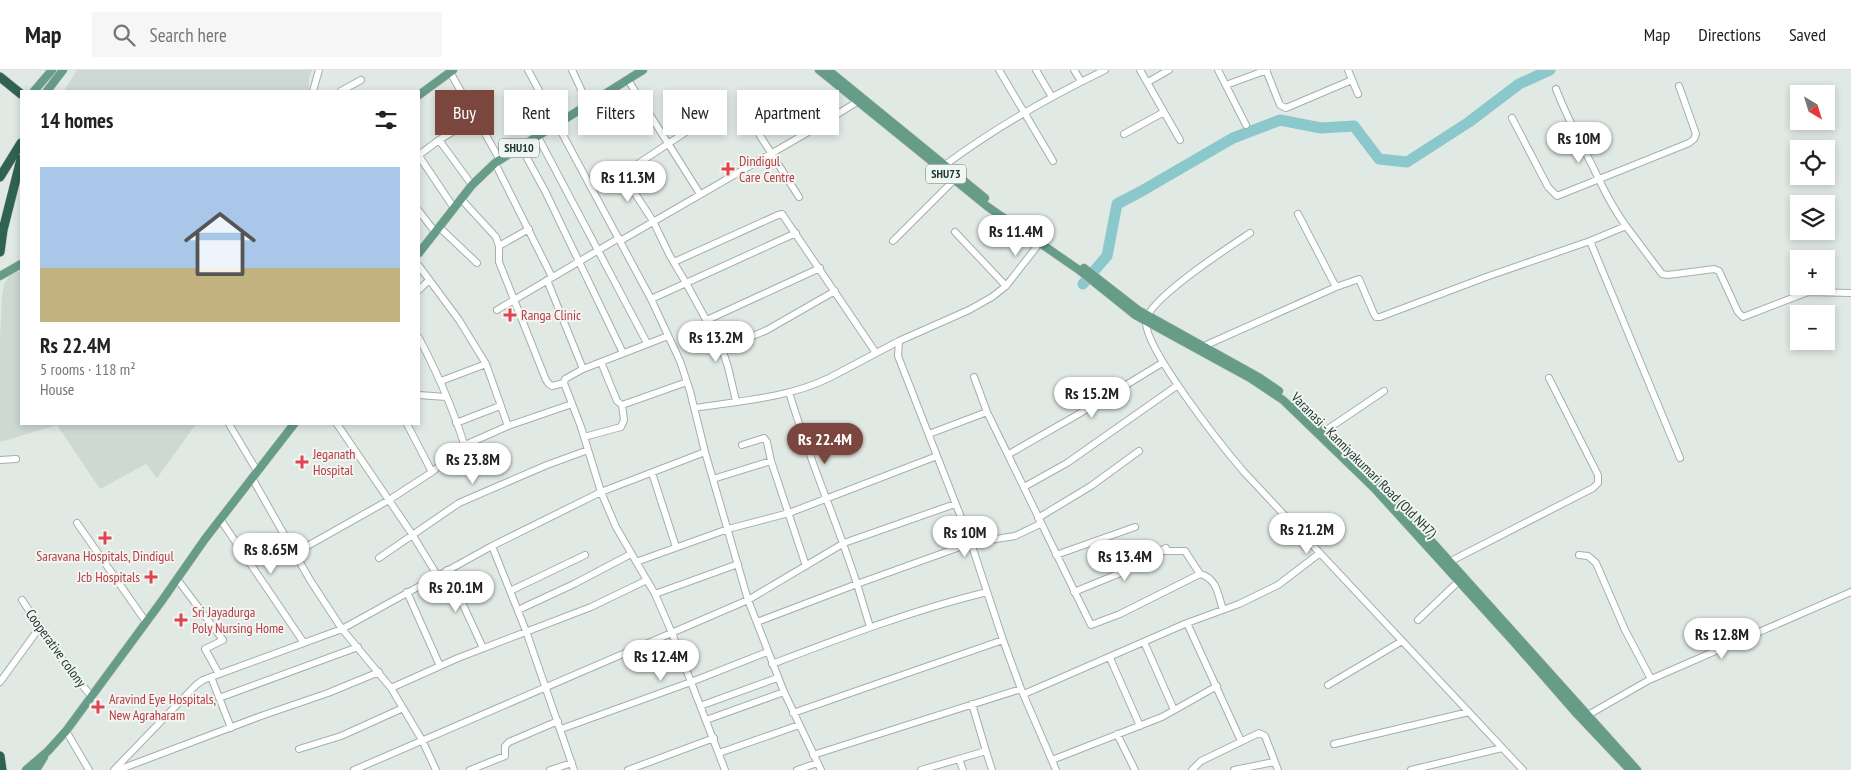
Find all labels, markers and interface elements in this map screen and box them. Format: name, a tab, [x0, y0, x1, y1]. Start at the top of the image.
search box	[92, 12, 442, 57]
text: Map	[25, 19, 62, 50]
icon: search	[110, 21, 138, 49]
text: Search here	[150, 23, 227, 47]
text: Map	[1644, 23, 1670, 46]
text: Directions	[1698, 23, 1761, 46]
text: Saved	[1789, 23, 1826, 46]
north arrow	[1790, 85, 1835, 130]
map controls	[1790, 85, 1835, 350]
chip: Buy	[435, 90, 494, 135]
chip: Rent	[504, 90, 568, 135]
chip: Filters	[578, 90, 653, 135]
chip: New	[663, 90, 727, 135]
chip: Apartment	[737, 90, 839, 135]
icon: filters	[372, 106, 400, 134]
text: 14 homes	[40, 107, 113, 134]
pin: Rs 10M	[1538, 122, 1620, 164]
text: Rs 10M	[1558, 128, 1600, 148]
road number: SHU10	[499, 138, 539, 158]
button: locate	[1790, 140, 1835, 185]
place label: Dindigul Care Centre	[739, 152, 795, 186]
pin: Rs 11.3M	[576, 160, 680, 203]
marker: Dindigul Care Centre	[721, 162, 735, 176]
road number: SHU73	[926, 165, 966, 184]
text: Rs 11.3M	[601, 167, 655, 187]
button: layers	[1790, 195, 1835, 240]
icon: home	[175, 199, 265, 289]
pin: Rs 11.4M	[964, 214, 1068, 257]
text: Rs 11.4M	[989, 221, 1043, 241]
button: +	[1790, 250, 1835, 295]
button: −	[1790, 305, 1835, 350]
place label: Ranga Clinic	[521, 306, 581, 324]
marker: Ranga Clinic	[503, 308, 517, 322]
pin: Rs 13.2M	[664, 320, 768, 363]
text: Rs 13.2M	[689, 327, 743, 347]
text: Rs 22.4M	[40, 332, 111, 359]
text: 5 rooms · 118 m²	[40, 359, 136, 379]
pin: Rs 15.2M	[1040, 376, 1144, 419]
text: House	[40, 379, 74, 399]
text: Rs 15.2M	[1065, 383, 1119, 403]
street label: Varanasi - Kanniyakumari Road (Old NH7)	[1287, 388, 1441, 542]
pin: Rs 22.4M	[773, 422, 877, 465]
text: Rs 22.4M	[798, 429, 852, 449]
pin: Rs 23.8M	[421, 442, 525, 485]
place label: Jeganath Hospital	[312, 445, 355, 479]
text: Rs 23.8M	[446, 449, 500, 469]
marker: Jeganath Hospital	[295, 455, 309, 469]
pin: Rs 21.2M	[1255, 512, 1359, 555]
pin: Rs 10M	[924, 516, 1006, 558]
text: Rs 21.2M	[1280, 519, 1334, 539]
text: Rs 10M	[944, 522, 986, 542]
marker: Saravana Hospitals, Dindigul	[98, 531, 112, 545]
pin: Rs 8.65M	[219, 532, 323, 575]
text: Rs 8.65M	[244, 539, 298, 559]
pin: Rs 13.4M	[1073, 540, 1177, 582]
text: Rs 13.4M	[1098, 546, 1152, 566]
place label: Saravana Hospitals, Dindigul	[36, 547, 174, 565]
place label: Jcb Hospitals	[77, 568, 140, 586]
marker: Jcb Hospitals	[144, 570, 158, 584]
pin: Rs 20.1M	[404, 570, 508, 613]
text: Rs 20.1M	[429, 577, 483, 597]
place label: Sri Jayadurga Poly Nursing Home	[192, 603, 284, 637]
street label: Cooperative colony	[22, 605, 91, 691]
marker: Sri Jayadurga Poly Nursing Home	[174, 613, 188, 627]
pin: Rs 12.8M	[1670, 618, 1774, 660]
text: Rs 12.8M	[1695, 624, 1749, 644]
pin: Rs 12.4M	[609, 640, 713, 682]
text: Rs 12.4M	[634, 646, 688, 666]
place label: Aravind Eye Hospitals, New Agraharam	[109, 690, 217, 724]
marker: Aravind Eye Hospitals, New Agraharam	[91, 700, 105, 714]

